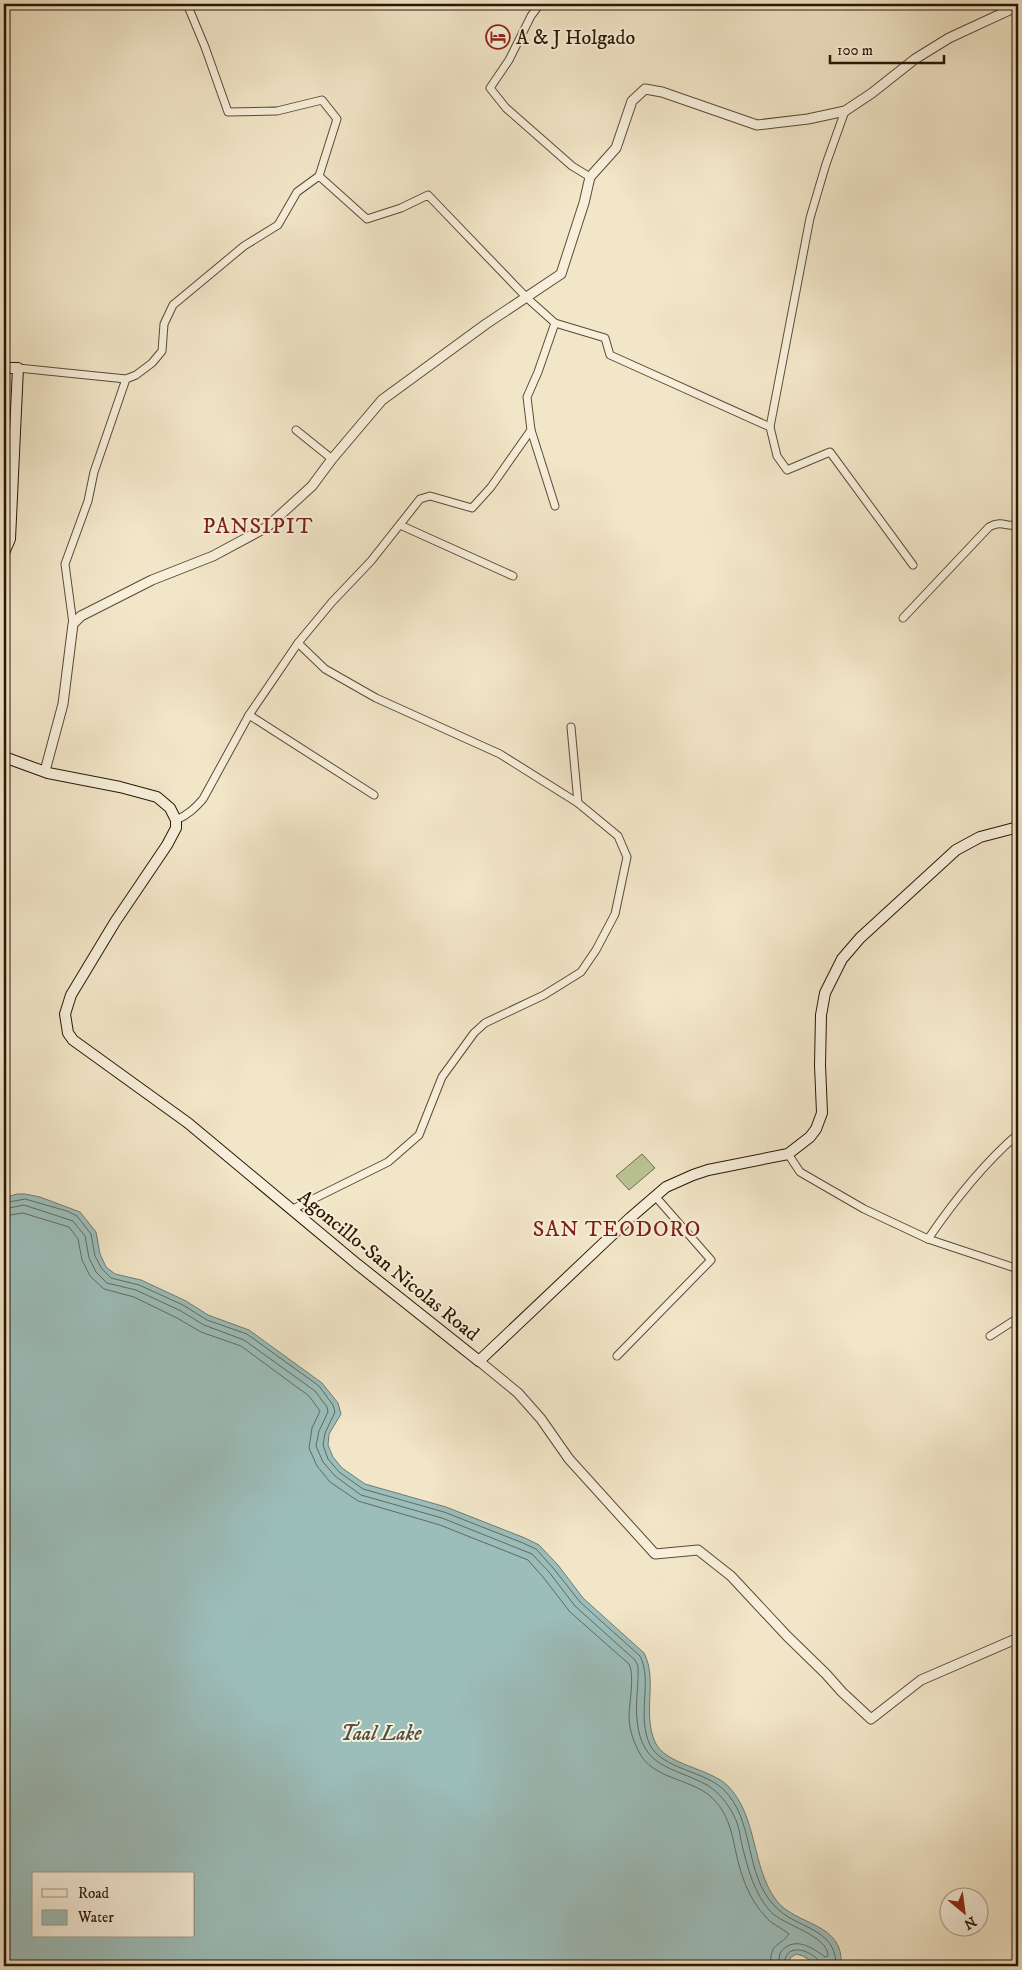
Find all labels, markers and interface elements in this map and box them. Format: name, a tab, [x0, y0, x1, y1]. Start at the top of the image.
hotel icon: A & J Holgado	[485, 24, 511, 50]
place label: A & J Holgado	[516, 26, 635, 51]
scale bar	[830, 32, 943, 64]
text: 100 m	[837, 41, 873, 60]
district label: PANSIPIT	[202, 513, 314, 540]
street label: Agoncillo-San Nicolas Road	[292, 1185, 484, 1347]
district label: SAN TEODORO	[533, 1216, 701, 1243]
water label: Taal Lake	[341, 1721, 422, 1747]
legend	[32, 1872, 195, 1938]
text: Road	[78, 1884, 110, 1903]
north arrow	[940, 1888, 990, 1938]
text: Water	[77, 1908, 114, 1927]
text: N	[960, 1912, 979, 1933]

